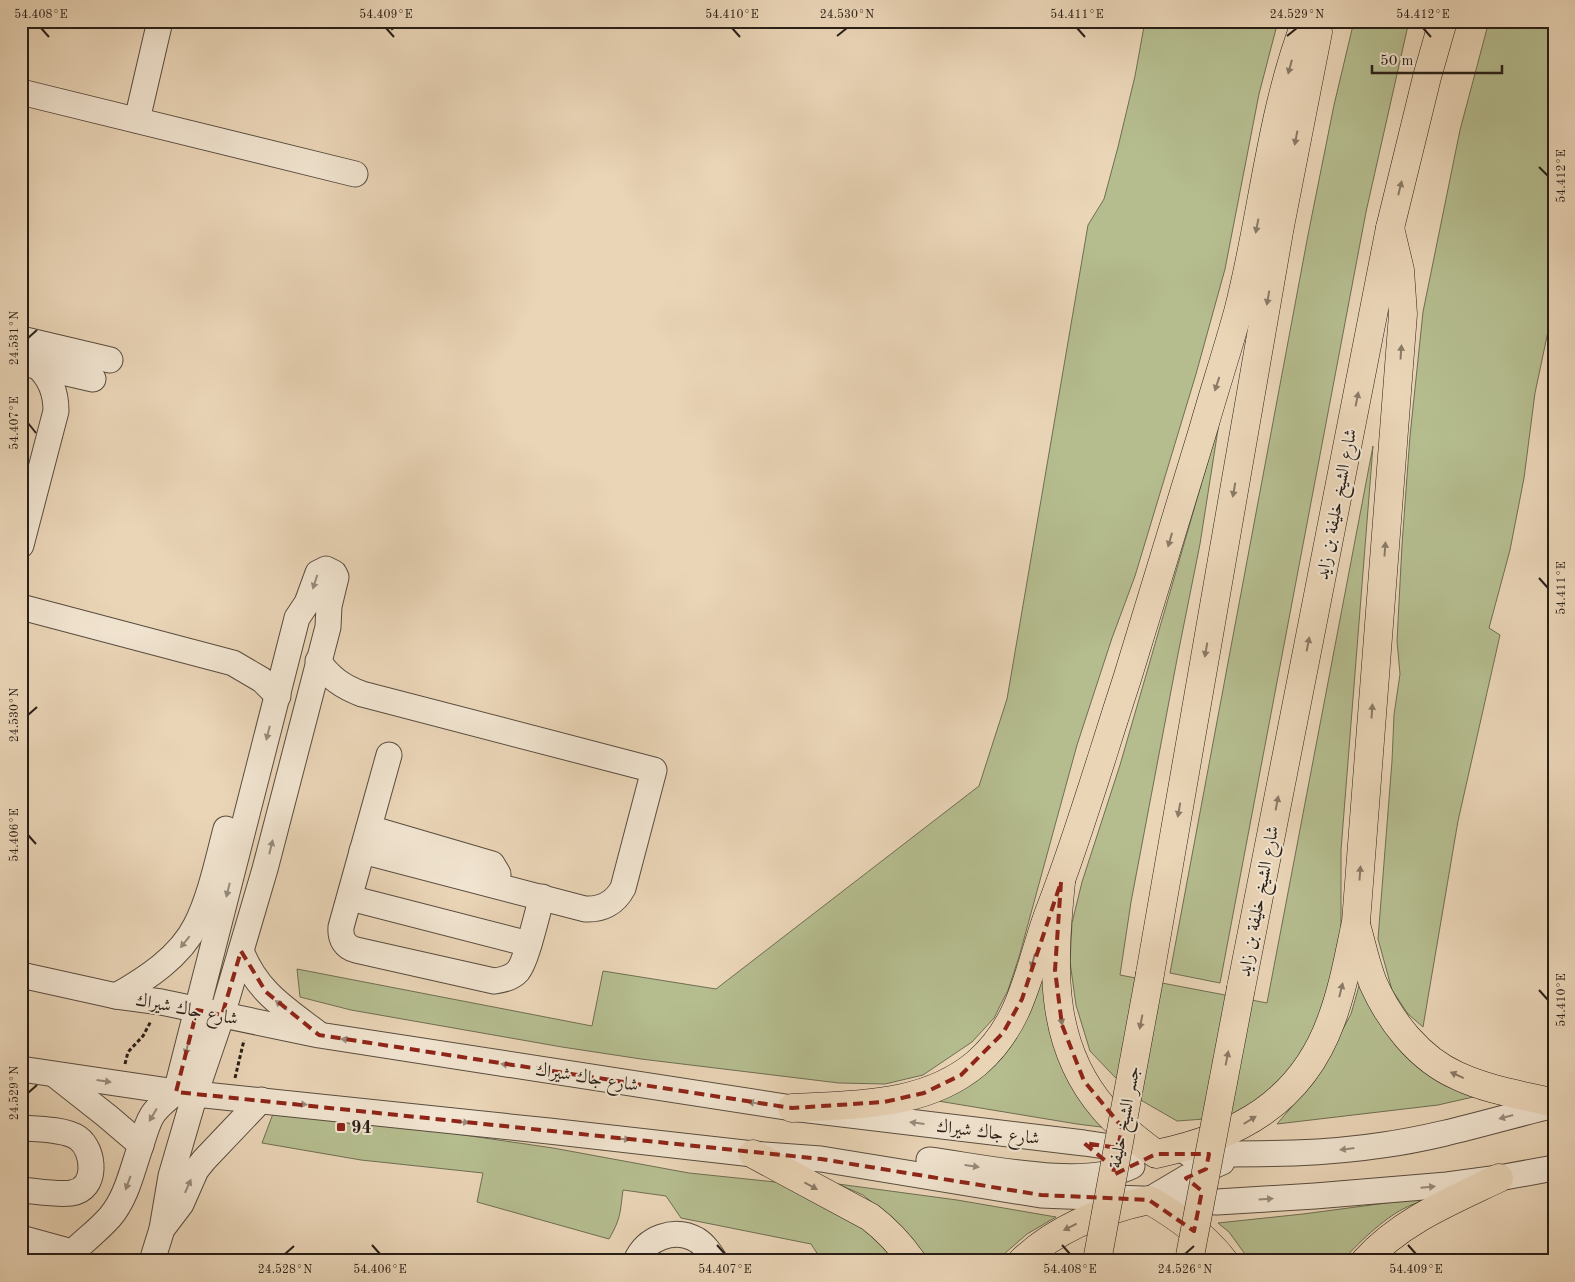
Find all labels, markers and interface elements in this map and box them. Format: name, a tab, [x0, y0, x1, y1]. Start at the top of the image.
text: 54.408°E	[14, 8, 68, 21]
text: 54.409°E	[359, 8, 413, 21]
text: 54.410°E	[705, 8, 759, 21]
text: 24.530°N	[820, 8, 874, 21]
text: 54.411°E	[1050, 8, 1104, 21]
text: 24.529°N	[1270, 8, 1324, 21]
text: 54.412°E	[1396, 8, 1450, 21]
scale bar	[1372, 42, 1502, 74]
text: 50 m	[1380, 54, 1414, 69]
one-way arrow	[1286, 60, 1294, 75]
one-way arrow	[1292, 130, 1300, 146]
text: 54.412°E	[1555, 149, 1568, 203]
one-way arrow	[1396, 180, 1404, 195]
one-way arrow	[1252, 219, 1260, 235]
one-way arrow	[1263, 290, 1271, 306]
text: 24.531°N	[8, 311, 21, 365]
one-way arrow	[1397, 344, 1405, 360]
one-way arrow	[1213, 377, 1221, 392]
one-way arrow	[1353, 390, 1361, 406]
text: 54.407°E	[8, 396, 21, 450]
street label: شارع الشيخ خليفة بن زايد	[1314, 427, 1366, 582]
one-way arrow	[1230, 482, 1238, 498]
one-way arrow	[1166, 532, 1174, 547]
one-way arrow	[1381, 541, 1389, 557]
text: 54.411°E	[1555, 561, 1568, 615]
one-way arrow	[310, 575, 318, 590]
one-way arrow	[1305, 635, 1313, 651]
one-way arrow	[1202, 642, 1210, 658]
text: 24.530°N	[8, 688, 21, 742]
one-way arrow	[1369, 703, 1377, 719]
one-way arrow	[264, 725, 272, 741]
one-way arrow	[1273, 796, 1281, 811]
one-way arrow	[1174, 802, 1182, 818]
text: 54.406°E	[8, 808, 21, 862]
street label: شارع الشيخ خليفة بن زايد	[1236, 824, 1288, 979]
one-way arrow	[267, 839, 275, 854]
one-way arrow	[1356, 865, 1364, 881]
one-way arrow	[223, 883, 231, 898]
one-way arrow	[179, 936, 190, 949]
one-way arrow	[1029, 954, 1037, 969]
text: 54.410°E	[1555, 973, 1568, 1027]
one-way arrow	[1337, 983, 1345, 998]
street label: شارع جاك شيراك	[133, 990, 240, 1034]
one-way arrow	[275, 1000, 288, 1011]
one-way arrow	[1058, 1010, 1066, 1026]
one-way arrow	[1137, 1014, 1145, 1030]
one-way arrow	[339, 1035, 355, 1043]
one-way arrow	[183, 1040, 191, 1055]
one-way arrow	[1224, 1050, 1232, 1066]
one-way arrow	[500, 1060, 516, 1068]
street label: شارع جاك شيراك	[533, 1060, 640, 1100]
street label: جسر الشيخ خليفة	[1106, 1064, 1150, 1171]
text: 24.529°N	[8, 1066, 21, 1120]
one-way arrow	[1450, 1071, 1464, 1079]
one-way arrow	[96, 1078, 112, 1086]
one-way arrow	[747, 1098, 763, 1106]
one-way arrow	[292, 1101, 308, 1109]
one-way arrow	[148, 1108, 157, 1121]
one-way arrow	[1499, 1114, 1514, 1122]
one-way arrow	[1244, 1115, 1257, 1125]
street label: شارع جاك شيراك	[935, 1117, 1041, 1153]
one-way arrow	[454, 1118, 470, 1126]
place label: 94	[351, 1119, 372, 1137]
one-way arrow	[908, 1119, 924, 1127]
marker: 94	[335, 1121, 347, 1133]
one-way arrow	[616, 1135, 632, 1143]
one-way arrow	[1339, 1145, 1355, 1153]
one-way arrow	[964, 1162, 980, 1170]
one-way arrow	[124, 1176, 131, 1191]
one-way arrow	[185, 1179, 193, 1193]
one-way arrow	[804, 1182, 819, 1190]
one-way arrow	[1420, 1183, 1436, 1191]
one-way arrow	[1258, 1195, 1274, 1203]
one-way arrow	[1063, 1223, 1077, 1231]
text: 24.528°N	[258, 1263, 312, 1276]
text: 54.406°E	[353, 1263, 407, 1276]
text: 54.407°E	[698, 1263, 752, 1276]
text: 54.408°E	[1043, 1263, 1097, 1276]
text: 24.526°N	[1158, 1263, 1212, 1276]
text: 54.409°E	[1389, 1263, 1443, 1276]

